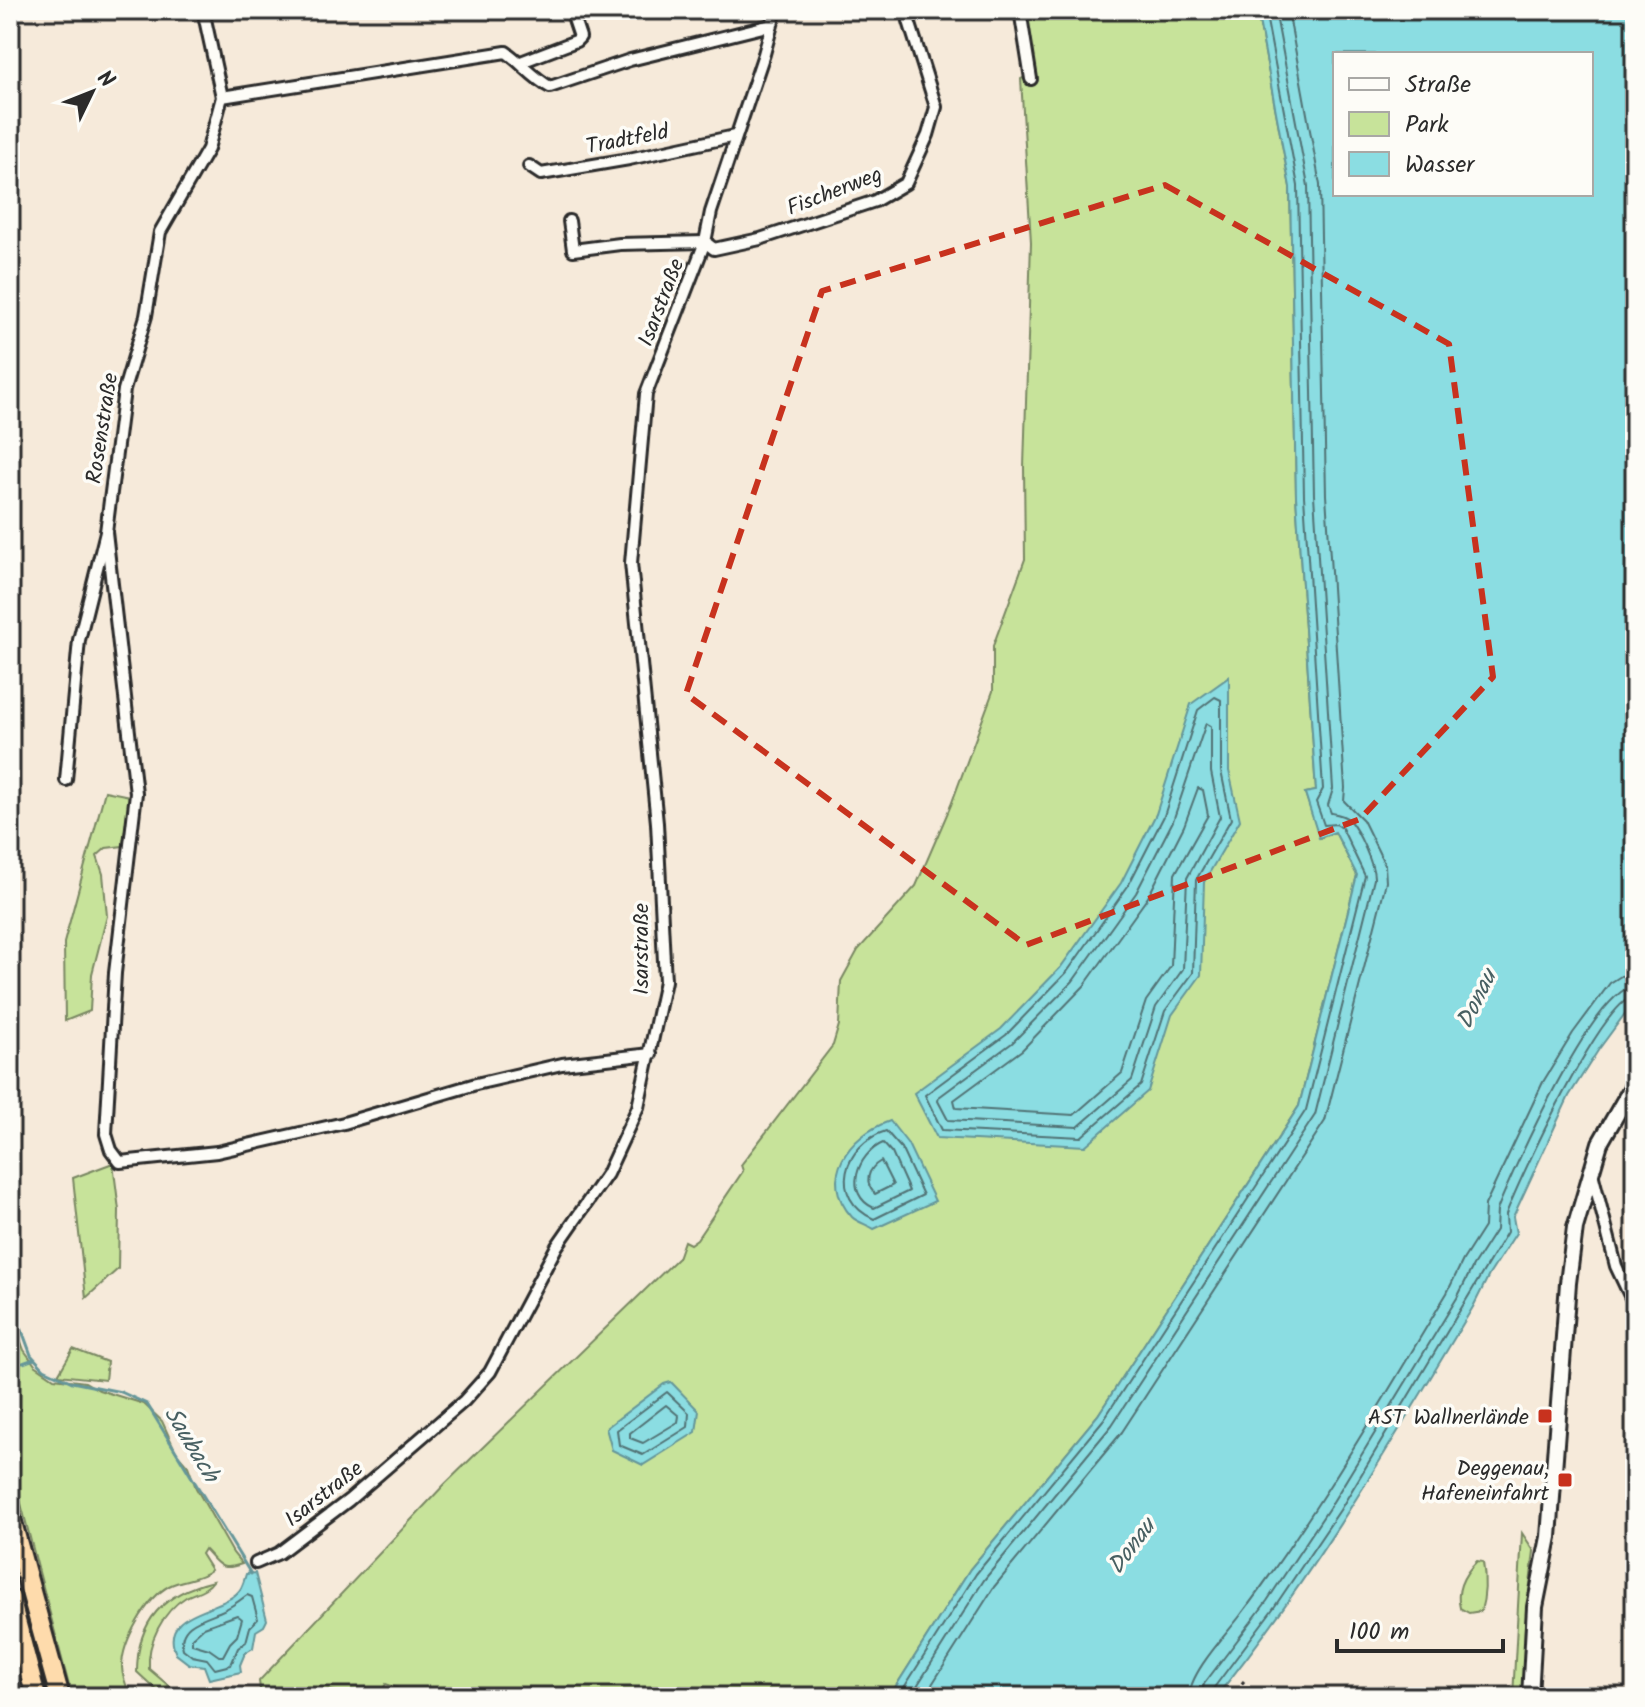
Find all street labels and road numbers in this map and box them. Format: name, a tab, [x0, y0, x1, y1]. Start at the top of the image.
street label: Tradtfeld	[583, 115, 673, 166]
street label: Fischerweg	[782, 158, 888, 227]
street label: Isarstraße	[630, 254, 695, 352]
street label: Rosenstraße	[77, 370, 130, 486]
street label: Isarstraße	[625, 903, 660, 995]
street label: Isarstraße	[277, 1453, 372, 1537]

